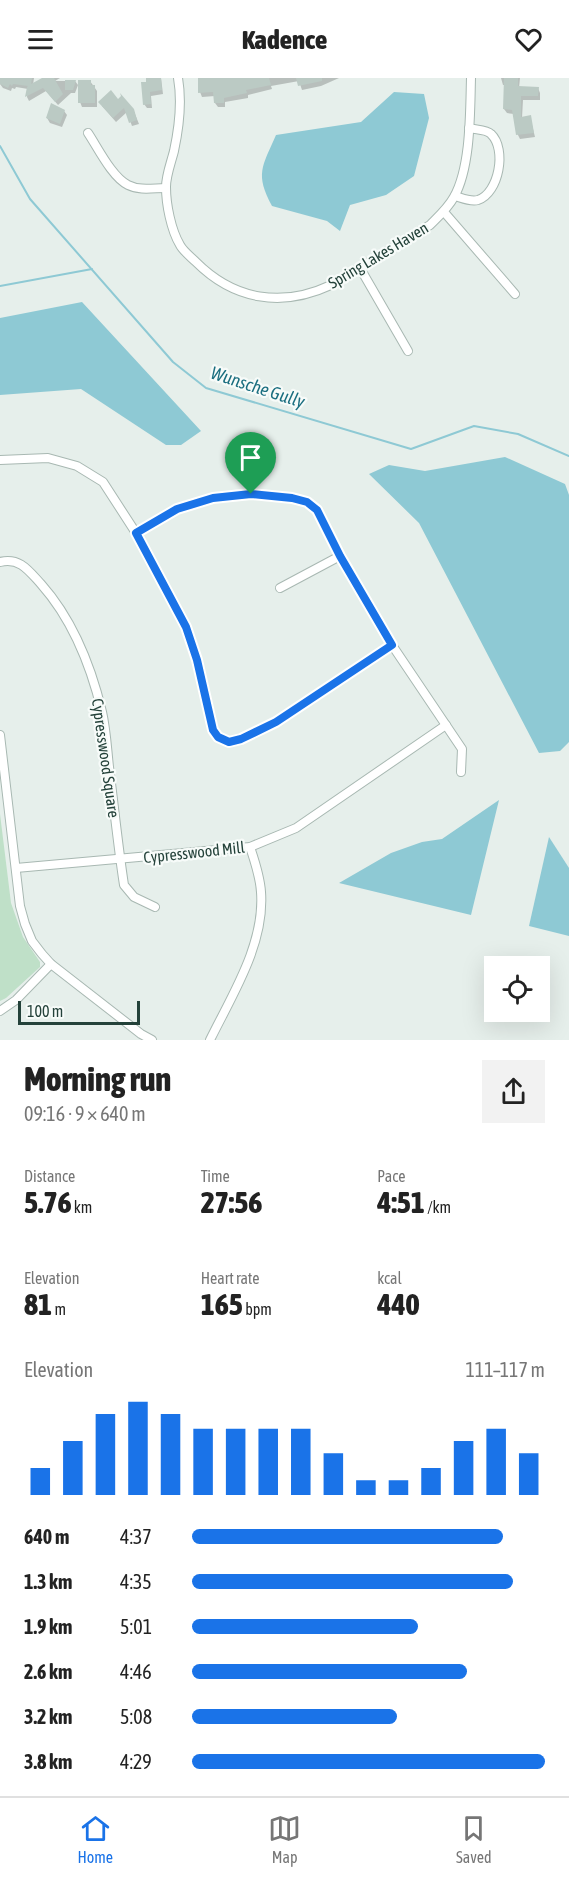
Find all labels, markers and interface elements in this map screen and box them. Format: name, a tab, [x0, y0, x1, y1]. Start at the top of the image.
icon: menu	[24, 23, 57, 56]
icon: heart	[512, 23, 545, 56]
text: Kadence	[242, 24, 327, 55]
street label: Spring Lakes Haven	[325, 218, 432, 293]
water label: Wunsche Gully	[208, 362, 308, 412]
pin	[225, 432, 276, 494]
icon: arrive	[234, 441, 267, 474]
street label: Cypresswood Square	[88, 697, 123, 819]
street label: Cypresswood Mill	[142, 838, 246, 867]
map controls	[484, 956, 550, 1022]
button: locate	[484, 956, 550, 1022]
scale bar	[18, 998, 140, 1025]
text: 100 m	[27, 1002, 63, 1020]
text: Morning run	[24, 1060, 171, 1098]
button: share	[482, 1060, 545, 1123]
text: 09:16 · 9 × 640 m	[24, 1102, 146, 1125]
text: Distance	[24, 1167, 75, 1185]
text: Time	[201, 1167, 230, 1185]
text: Pace	[377, 1167, 405, 1185]
text: 5.76	[24, 1185, 72, 1219]
text: 27:56	[201, 1185, 262, 1219]
text: 4:51	[377, 1185, 425, 1219]
text: km	[72, 1198, 92, 1216]
text: /km	[425, 1198, 451, 1216]
text: Elevation	[24, 1269, 79, 1287]
text: Heart rate	[201, 1269, 260, 1287]
text: kcal	[377, 1269, 402, 1287]
text: 81	[24, 1287, 52, 1321]
text: 165	[201, 1287, 243, 1321]
text: 440	[377, 1287, 420, 1321]
text: m	[52, 1300, 66, 1318]
text: bpm	[243, 1300, 272, 1318]
text: Elevation	[24, 1358, 93, 1381]
text: 111–117 m	[465, 1358, 545, 1381]
text: 640 m	[24, 1525, 69, 1548]
text: 4:37	[120, 1525, 152, 1548]
text: 1.3 km	[24, 1570, 72, 1593]
text: 4:35	[120, 1570, 152, 1593]
text: 1.9 km	[24, 1615, 72, 1638]
text: 5:01	[120, 1615, 152, 1638]
text: 2.6 km	[24, 1660, 72, 1683]
text: 4:46	[120, 1660, 152, 1683]
text: 3.2 km	[24, 1705, 72, 1728]
text: 5:08	[120, 1705, 152, 1728]
text: 3.8 km	[24, 1750, 72, 1773]
text: 4:29	[120, 1750, 152, 1773]
tab: Home	[78, 1812, 113, 1866]
tab: Map	[268, 1812, 301, 1866]
tab: Saved	[456, 1812, 491, 1866]

